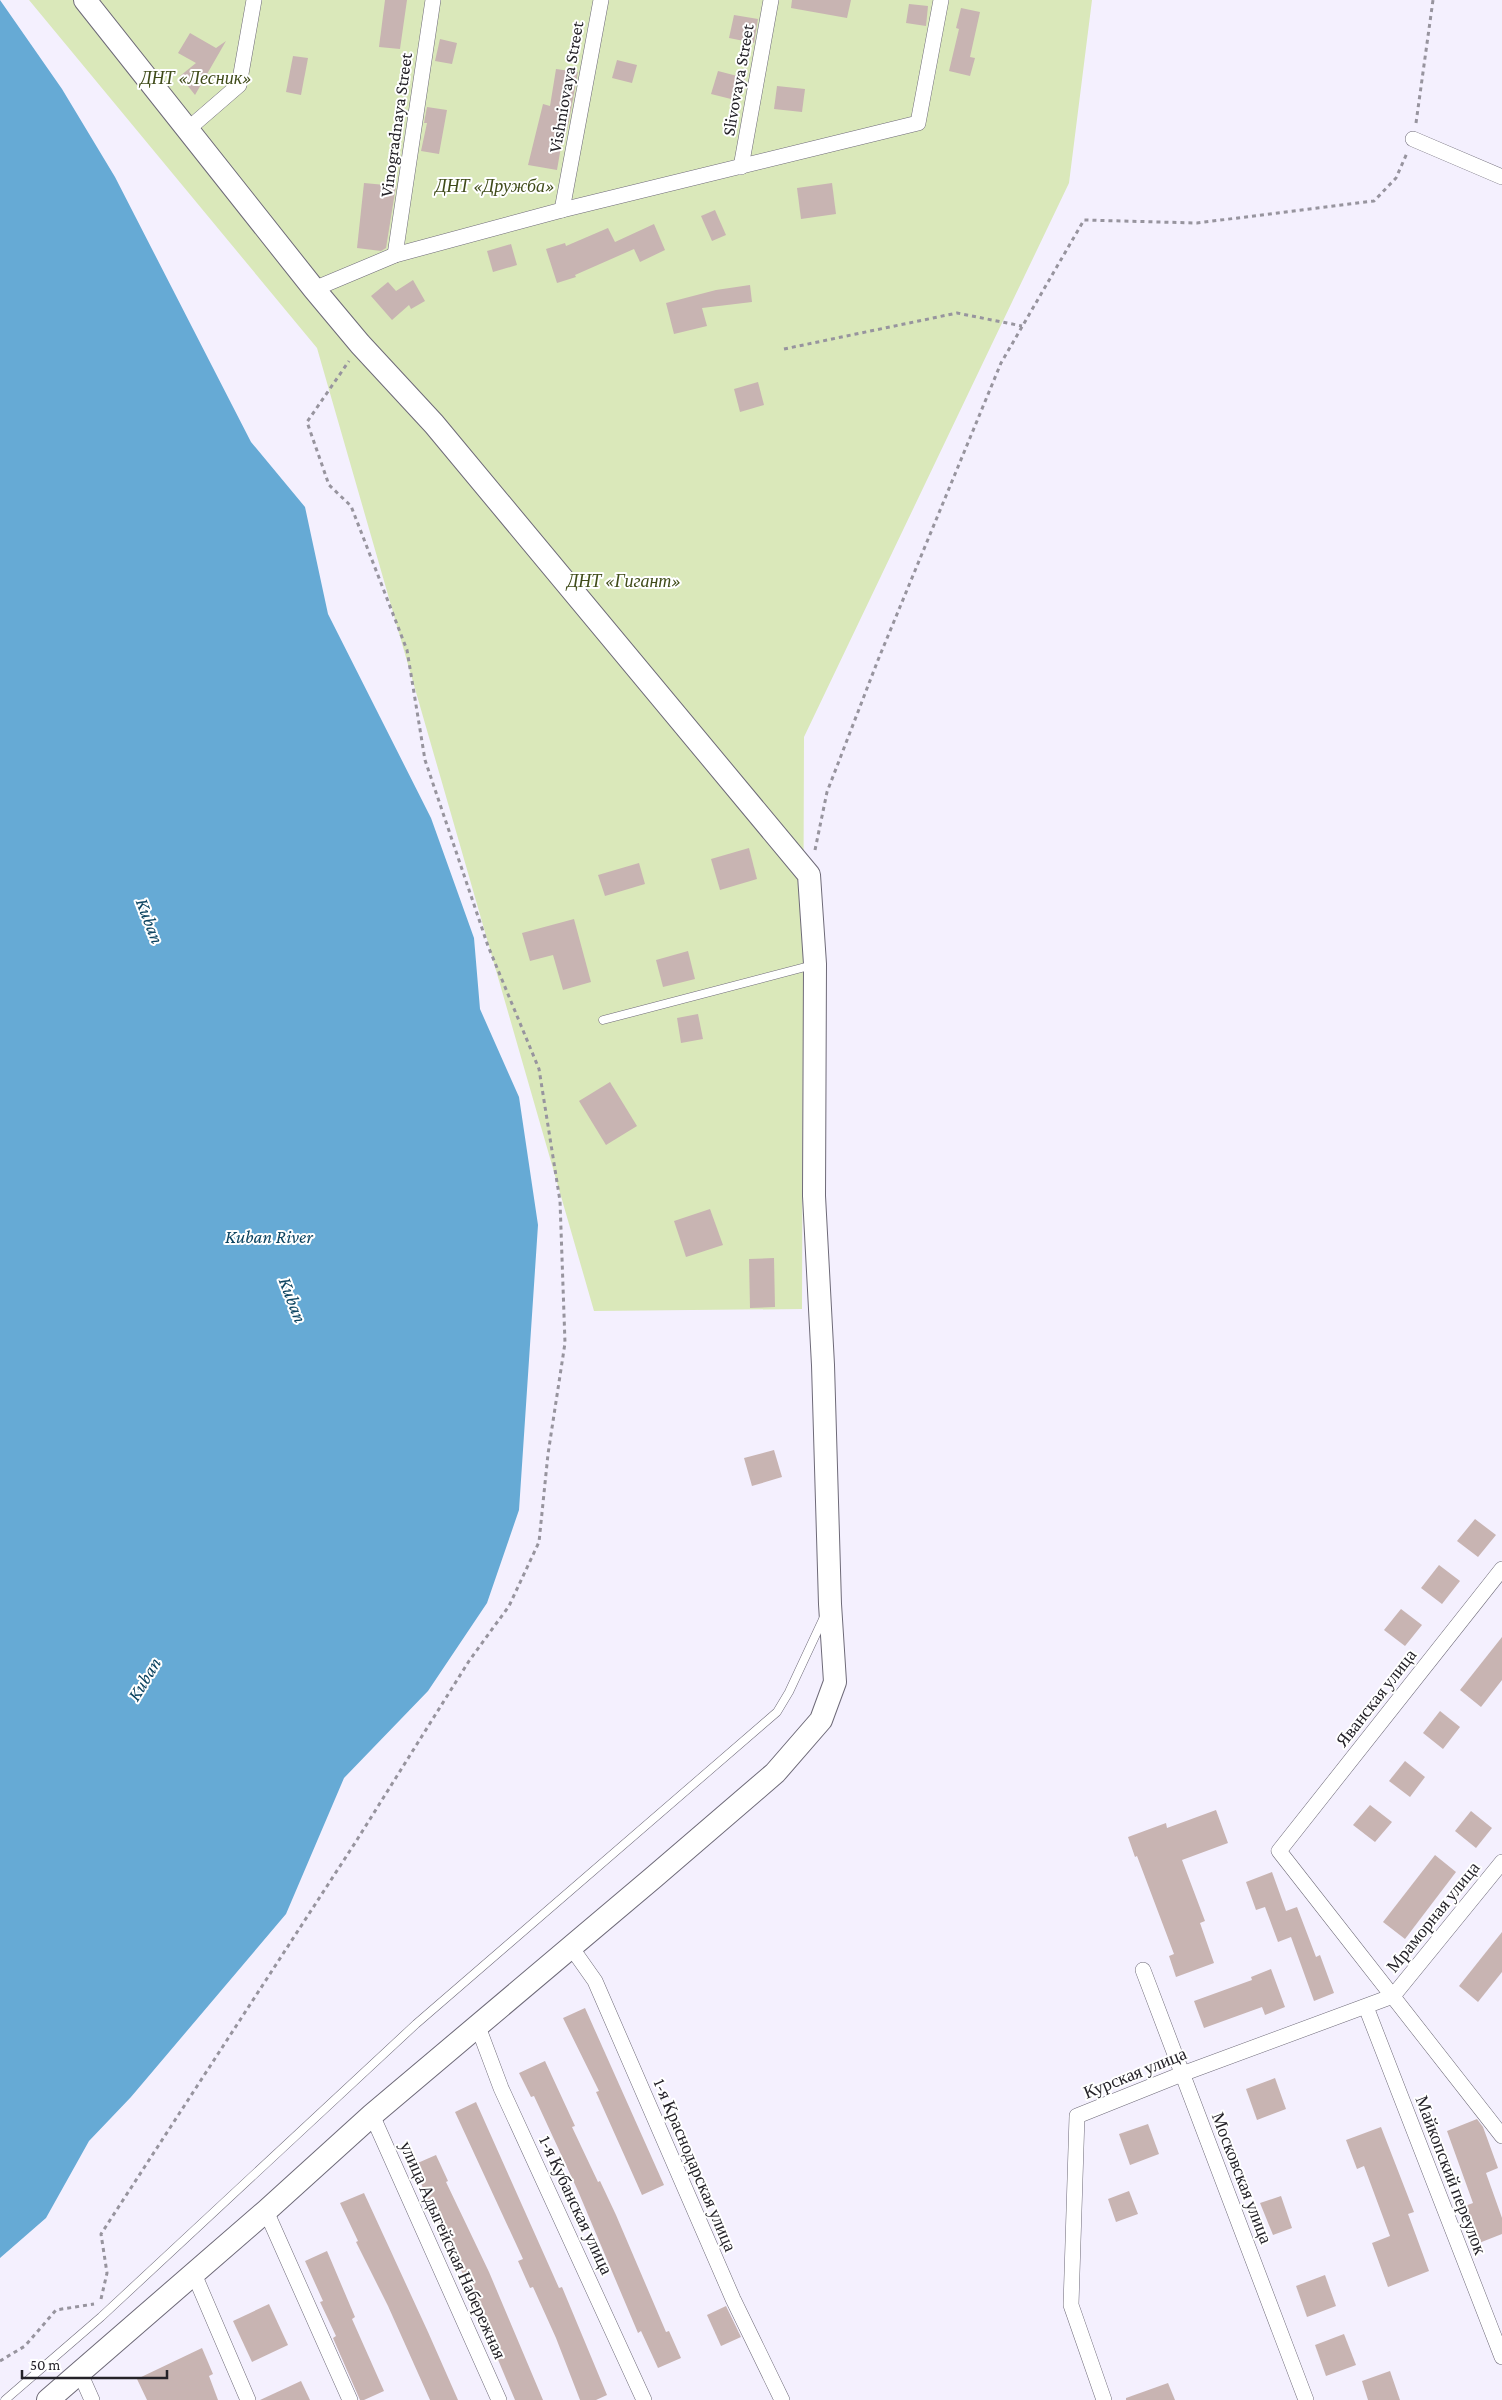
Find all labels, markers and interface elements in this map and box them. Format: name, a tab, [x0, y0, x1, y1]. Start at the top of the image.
street label: Vishniovaya Street	[545, 19, 588, 154]
street label: Slivovaya Street	[718, 21, 758, 138]
street label: Vinogradnaya Street	[376, 50, 416, 199]
park label: ДНТ «Лесник»	[138, 68, 252, 88]
park label: ДНТ «Дружба»	[433, 176, 555, 196]
park label: ДНТ «Гигант»	[565, 571, 681, 591]
water label: Kuban	[132, 895, 168, 947]
water label: Kuban River	[225, 1226, 314, 1247]
water label: Kuban	[275, 1274, 311, 1326]
street label: Яванская улица	[1332, 1645, 1420, 1751]
water label: Kuban	[123, 1653, 165, 1705]
street label: Мраморная улица	[1382, 1858, 1484, 1976]
street label: Курская улица	[1081, 2043, 1189, 2103]
street label: 1-я Краснодарская улица	[649, 2075, 741, 2255]
street label: Майкопский переулок	[1411, 2093, 1491, 2258]
street label: Московская улица	[1208, 2110, 1276, 2246]
street label: 1-я Кубанская улица	[535, 2132, 617, 2278]
street label: улица Адыгейская Набережная	[396, 2138, 510, 2362]
scale bar	[22, 2348, 168, 2380]
text: 50 m	[30, 2357, 60, 2373]

